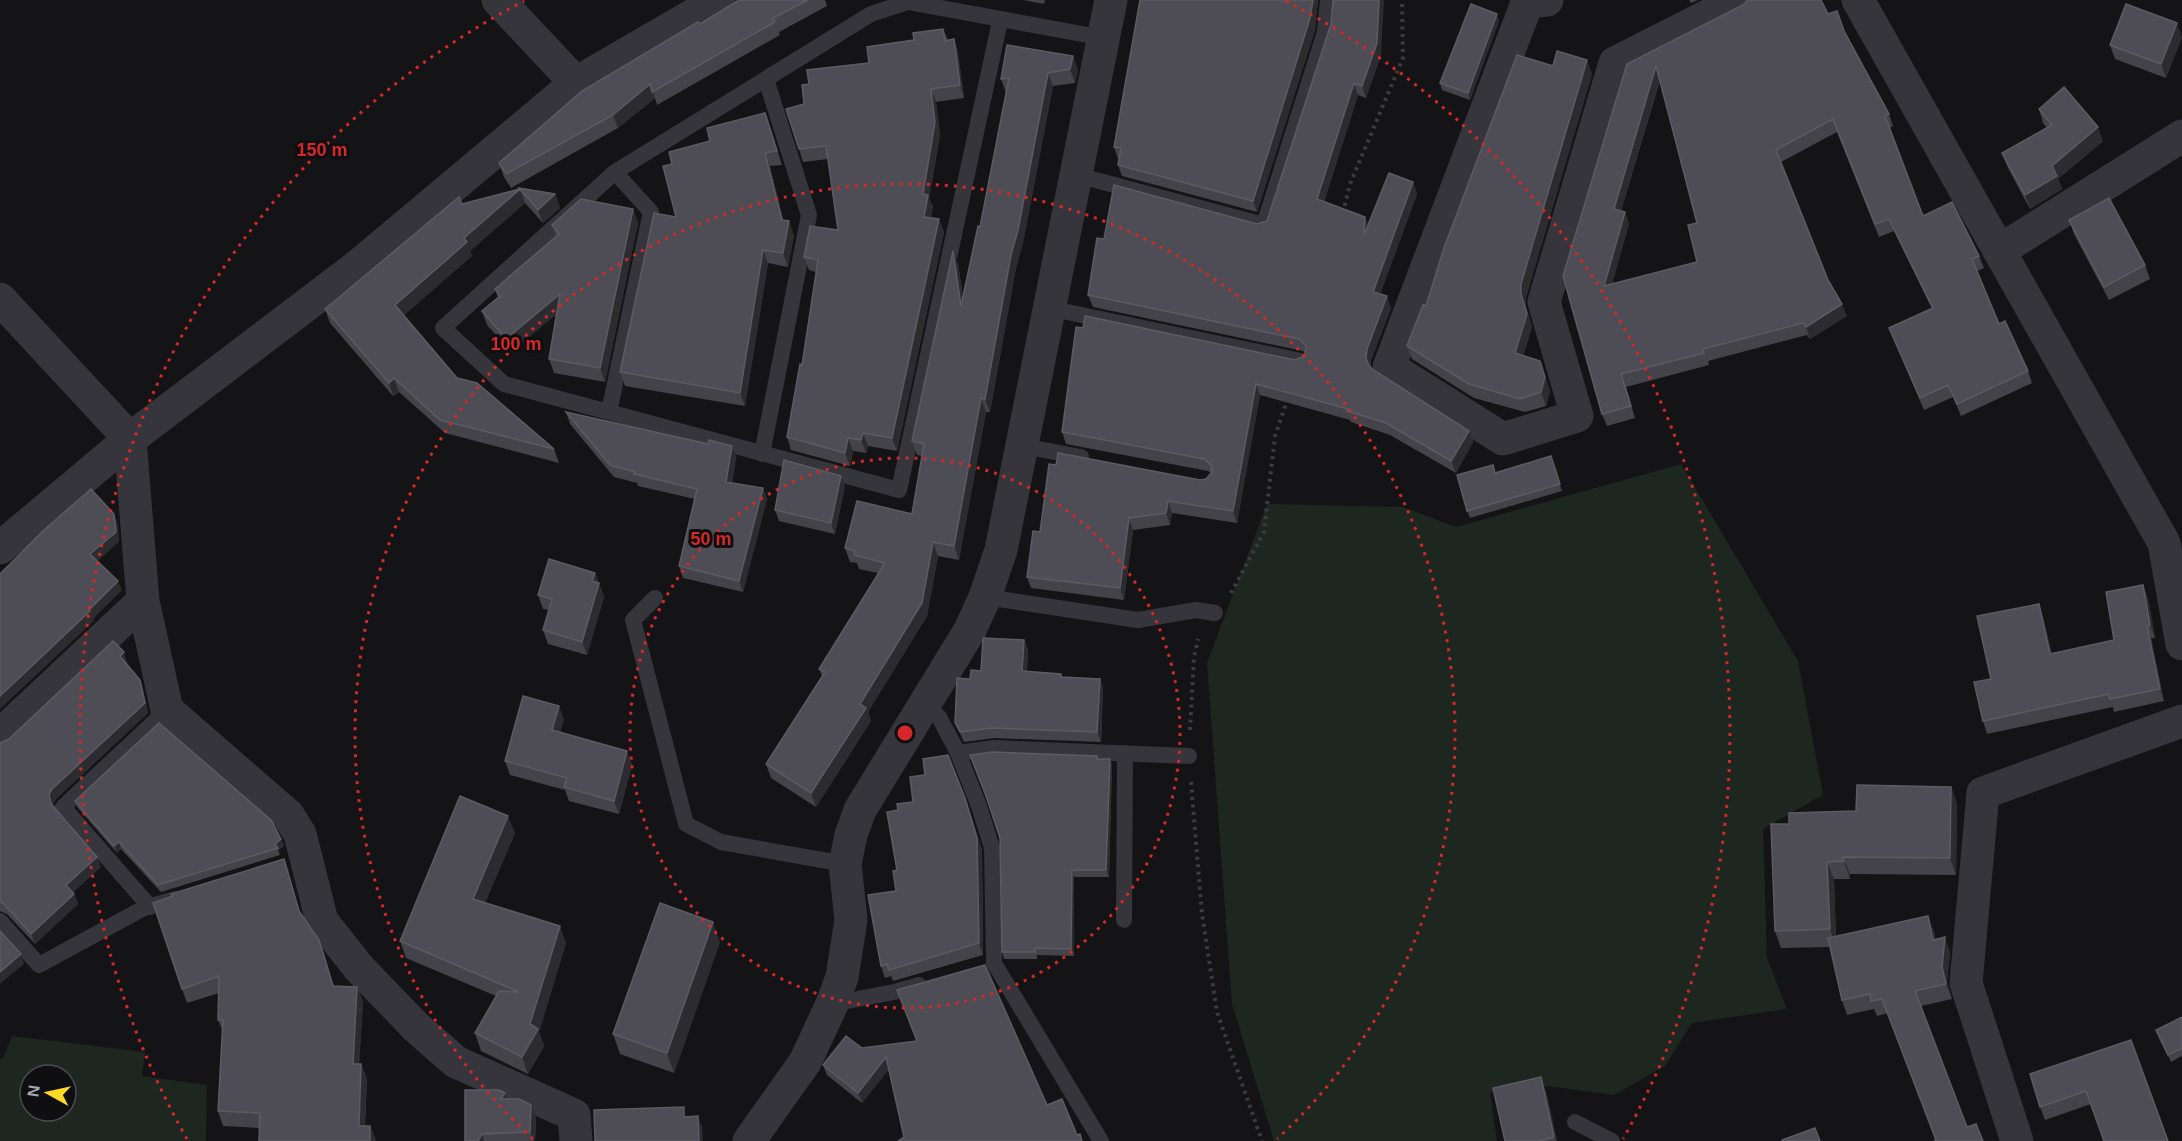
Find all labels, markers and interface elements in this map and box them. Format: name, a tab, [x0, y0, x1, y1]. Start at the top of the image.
text: 150 m	[296, 140, 348, 160]
text: 100 m	[490, 334, 542, 354]
text: 50 m	[690, 529, 732, 549]
centre of rings	[895, 723, 915, 743]
north arrow	[18, 1063, 78, 1123]
text: N	[24, 1084, 43, 1098]

